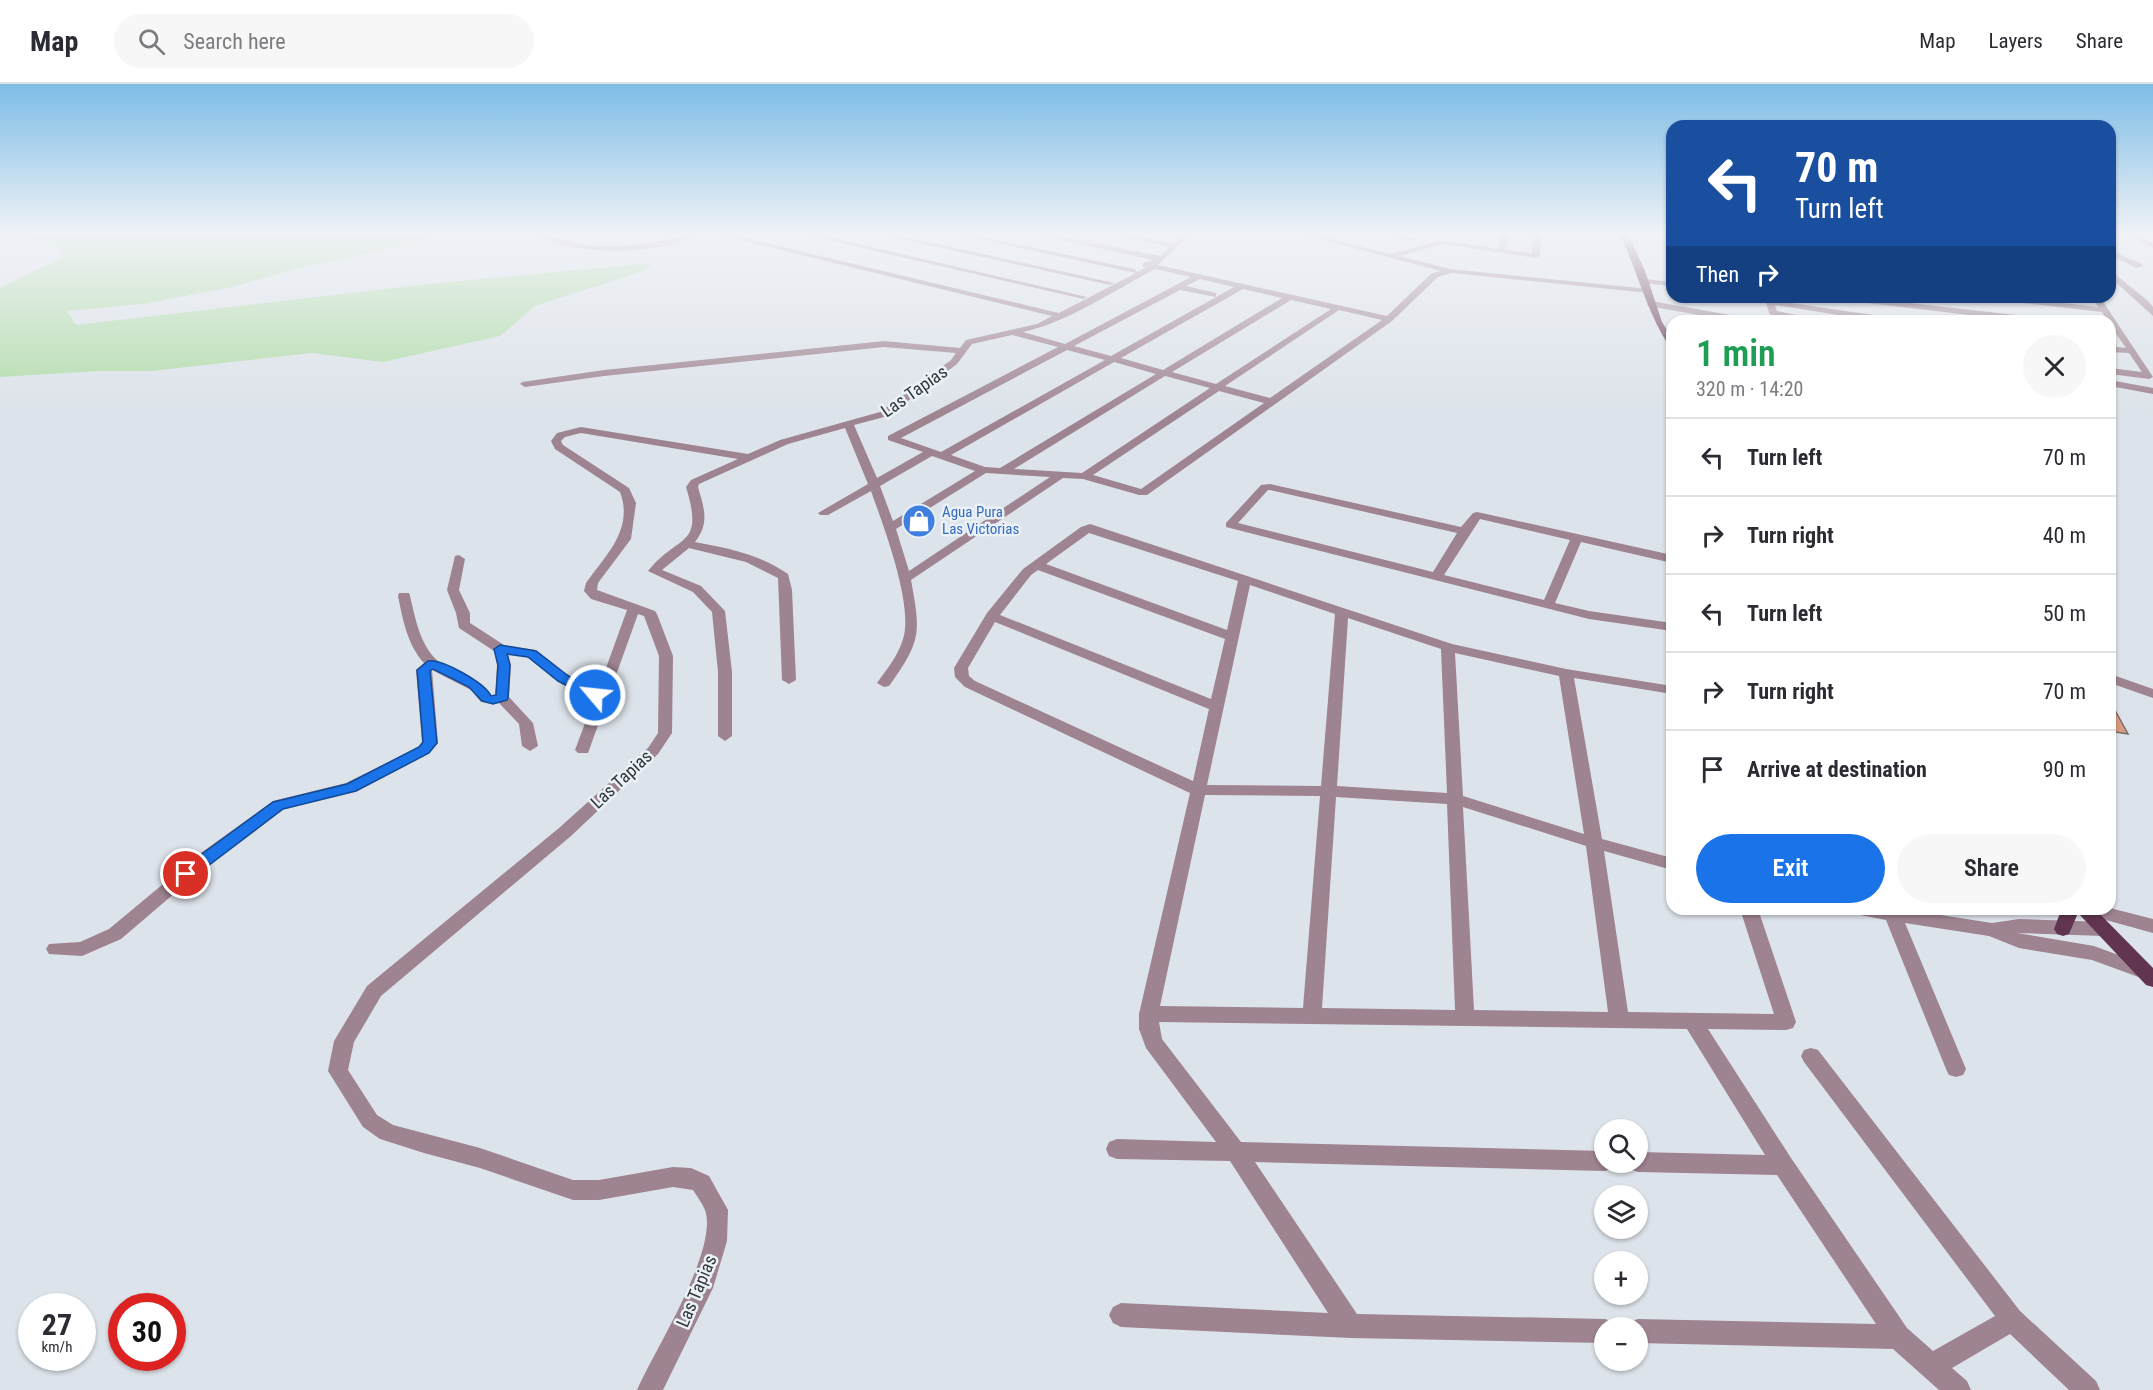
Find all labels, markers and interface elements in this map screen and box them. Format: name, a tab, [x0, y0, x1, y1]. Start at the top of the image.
search box	[114, 14, 534, 68]
text: Map	[30, 25, 78, 58]
icon: search	[135, 25, 168, 58]
text: Search here	[183, 29, 286, 54]
text: Map	[1919, 29, 1956, 53]
text: Layers	[1989, 29, 2043, 53]
text: Share	[2076, 29, 2123, 53]
text: 70 m	[1795, 143, 1878, 192]
icon: left	[1696, 144, 1774, 222]
text: Turn left	[1795, 193, 1884, 225]
icon: right	[1751, 258, 1784, 291]
text: Then	[1696, 262, 1739, 287]
text: 1 min	[1696, 333, 1776, 375]
button: close	[2023, 335, 2086, 398]
street label: Las Tapias	[877, 361, 951, 421]
text: 320 m · 14:20	[1696, 377, 1803, 401]
icon: left	[1696, 441, 1729, 474]
text: Turn left	[1747, 445, 1822, 470]
text: 70 m	[2043, 445, 2086, 470]
shop icon: Agua Pura Las Victorias	[901, 503, 937, 539]
place label: Agua Pura Las Victorias	[942, 503, 1019, 538]
icon: right	[1696, 519, 1729, 552]
text: Turn right	[1747, 523, 1834, 548]
text: 40 m	[2043, 523, 2086, 548]
icon: left	[1696, 597, 1729, 630]
text: Turn left	[1747, 601, 1822, 626]
text: 50 m	[2043, 601, 2086, 626]
position arrow	[563, 663, 627, 727]
icon: right	[1696, 675, 1729, 708]
text: Turn right	[1747, 679, 1834, 704]
text: 70 m	[2043, 679, 2086, 704]
street label: Las Tapias	[586, 745, 656, 813]
icon: arrive	[1696, 753, 1729, 786]
text: Arrive at destination	[1747, 757, 1927, 782]
text: 90 m	[2043, 757, 2086, 782]
button: Exit	[1696, 834, 1885, 903]
button: Share	[1897, 834, 2086, 903]
pin	[160, 848, 211, 899]
icon: arrive	[169, 857, 202, 890]
map controls	[1594, 1119, 1648, 1371]
button: search	[1594, 1119, 1648, 1173]
button: layers	[1594, 1185, 1648, 1239]
button: +	[1594, 1251, 1648, 1305]
street label: Las Tapias	[671, 1252, 721, 1330]
speed limit sign: 30	[108, 1293, 186, 1371]
text: 27	[42, 1307, 72, 1342]
button: −	[1594, 1317, 1648, 1371]
text: km/h	[42, 1338, 72, 1356]

